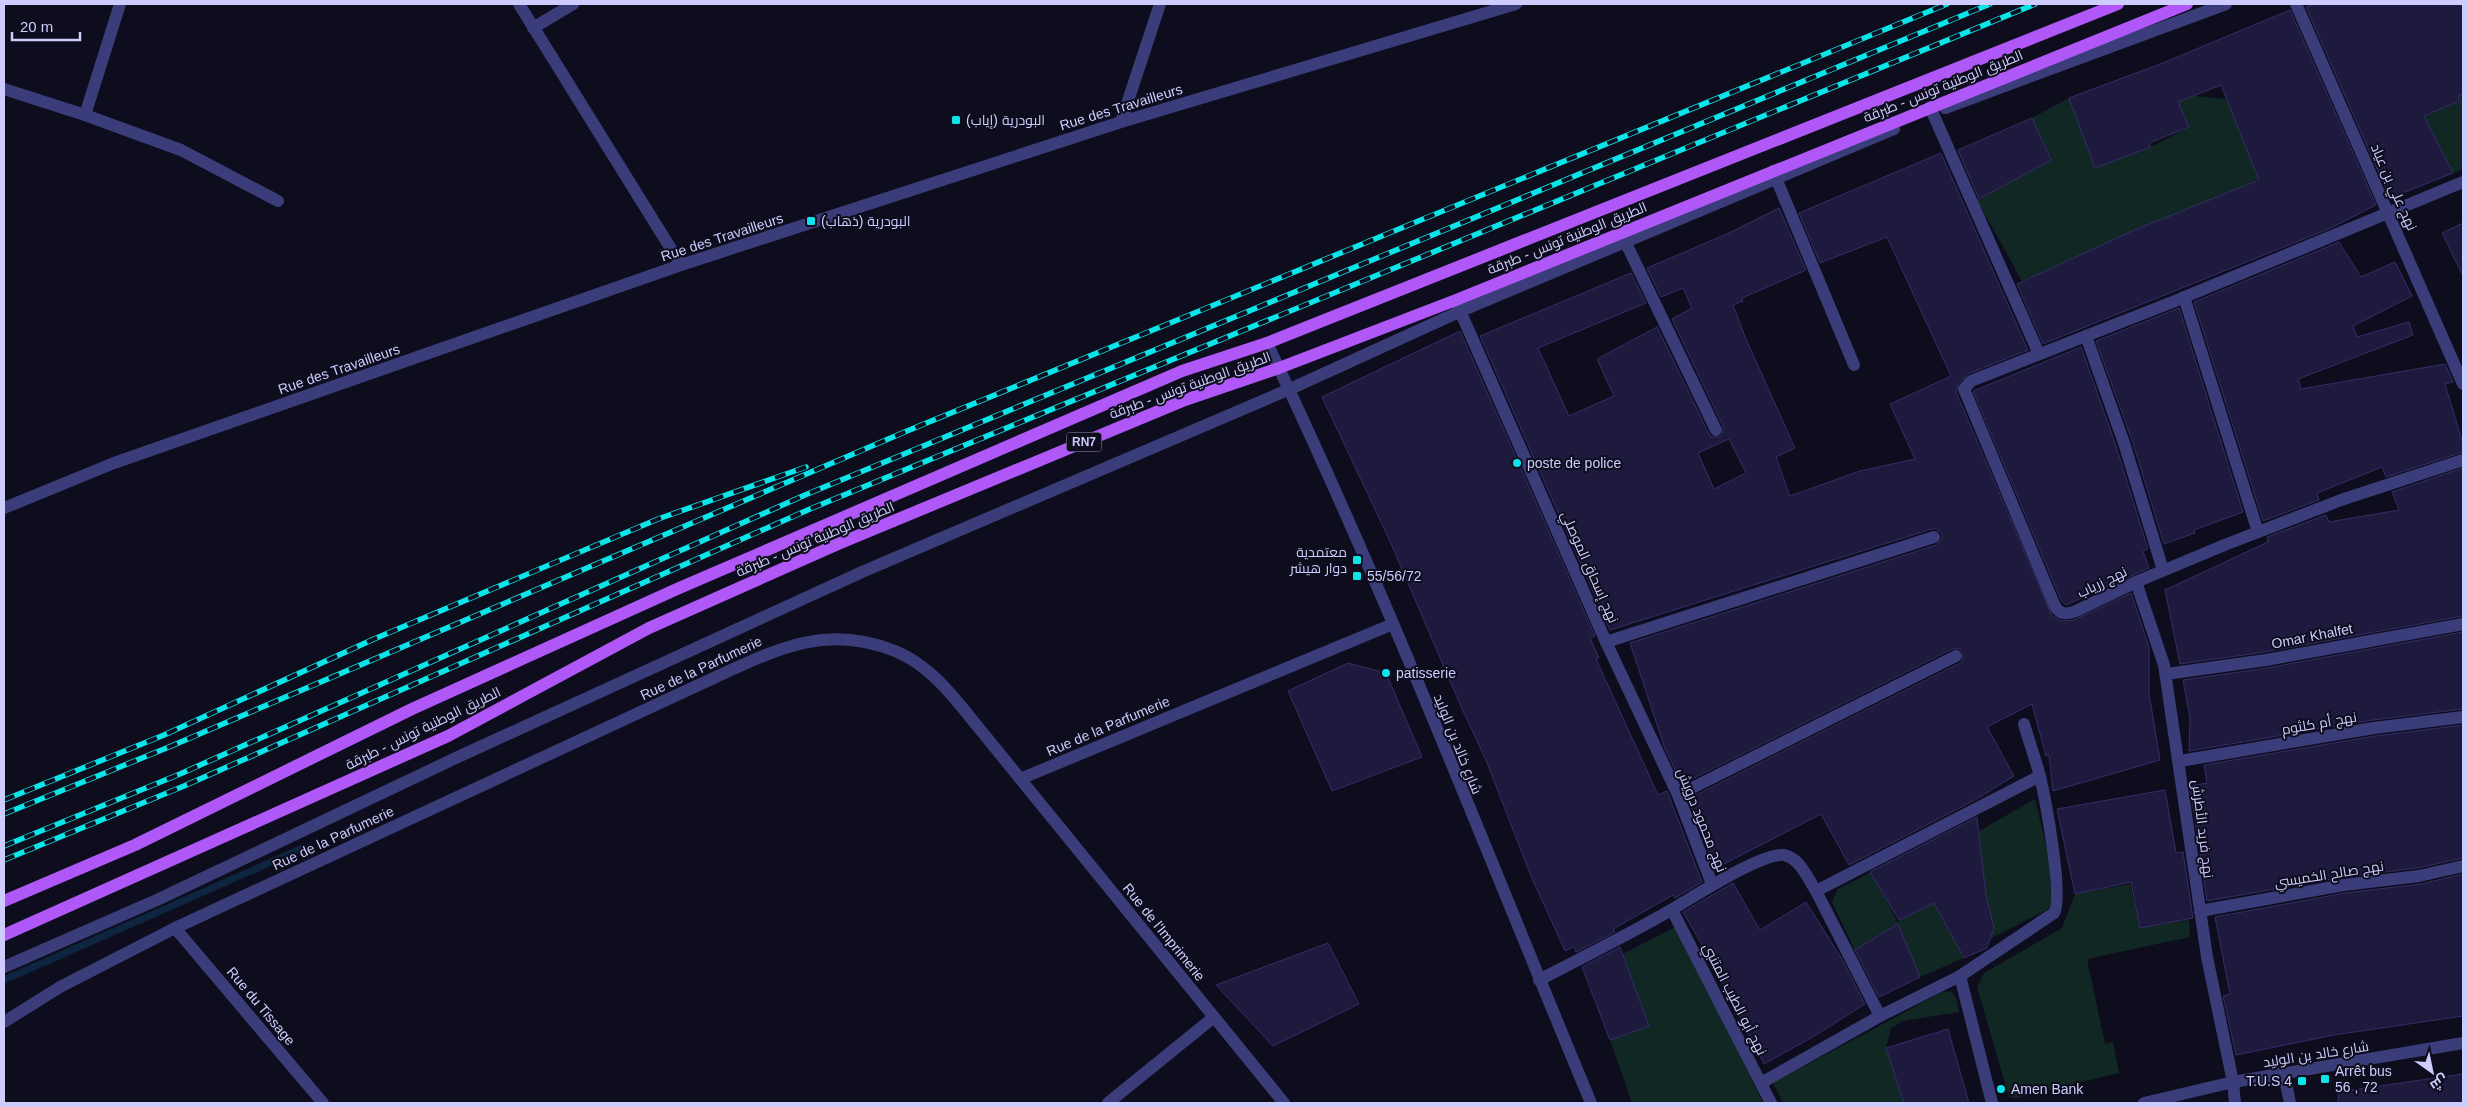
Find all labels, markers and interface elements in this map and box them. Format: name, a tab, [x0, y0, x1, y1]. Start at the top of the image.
scale bar	[12, 10, 80, 42]
text: 20 m	[20, 18, 53, 35]
street label: الطريق الوطنية تونس - طبرقة	[1861, 47, 2026, 126]
street label: Rue des Travailleurs	[1058, 81, 1184, 133]
place label: البودرية (إياب)	[966, 112, 1045, 129]
marker: البودرية (إياب)	[950, 114, 962, 126]
street label: نهج علي بن عياد	[2364, 141, 2420, 234]
street label: الطريق الوطنية تونس - طبرقة	[1485, 199, 1650, 278]
street label: Rue des Travailleurs	[659, 210, 785, 264]
place label: البودرية (ذهاب)	[821, 213, 911, 229]
marker: البودرية (ذهاب)	[805, 215, 817, 227]
street label: Rue des Travailleurs	[276, 341, 402, 397]
street label: الطريق الوطنية تونس - طبرقة	[1107, 348, 1273, 423]
road number: RN7	[1066, 432, 1102, 452]
place label: poste de police	[1527, 455, 1621, 471]
marker: poste de police	[1511, 457, 1523, 469]
street label: الطريق الوطنية تونس - طبرقة	[733, 498, 897, 581]
street label: نهج إسحاق الموصلي	[1554, 509, 1622, 627]
place label: معتمدية دوار هيشر	[1289, 544, 1347, 576]
marker: معتمدية دوار هيشر	[1351, 554, 1363, 566]
street label: نهج زرياب	[2075, 563, 2130, 602]
place label: 55/56/72	[1367, 568, 1422, 584]
marker: 55/56/72	[1351, 570, 1363, 582]
street label: Omar Khalfet	[2270, 620, 2354, 652]
street label: Rue de la Parfumerie	[638, 633, 765, 703]
place label: patisserie	[1396, 665, 1456, 681]
marker: patisserie	[1380, 667, 1392, 679]
street label: الطريق الوطنية تونس - طبرقة	[343, 683, 504, 774]
street label: شارع خالد بن الوليد	[1430, 692, 1485, 797]
street label: Rue de la Parfumerie	[1044, 693, 1172, 759]
street label: نهج أم كلثوم	[2280, 708, 2358, 739]
street label: نهج محمود درويش	[1673, 766, 1730, 875]
street label: نهج فريد الأطرش	[2188, 779, 2217, 879]
street label: Rue de la Parfumerie	[270, 803, 397, 873]
street label: نهج صالح الخميسي	[2273, 857, 2385, 894]
street label: Rue de l'Imprimerie	[1120, 880, 1208, 984]
street label: نهج أبو الطيب المتنبي	[1696, 940, 1771, 1059]
street label: Rue du Tissage	[224, 964, 299, 1049]
street label: شارع خالد بن الوليد	[2262, 1038, 2370, 1071]
north arrow	[2407, 1047, 2457, 1097]
place label: Arrêt bus 56 , 72	[2335, 1063, 2392, 1095]
text: ش	[2427, 1070, 2451, 1095]
place label: T.U.S 4	[2246, 1073, 2292, 1089]
marker: Arrêt bus 56 , 72	[2319, 1073, 2331, 1085]
marker: T.U.S 4	[2296, 1075, 2308, 1087]
place label: Amen Bank	[2011, 1081, 2084, 1097]
marker: Amen Bank	[1995, 1083, 2007, 1095]

